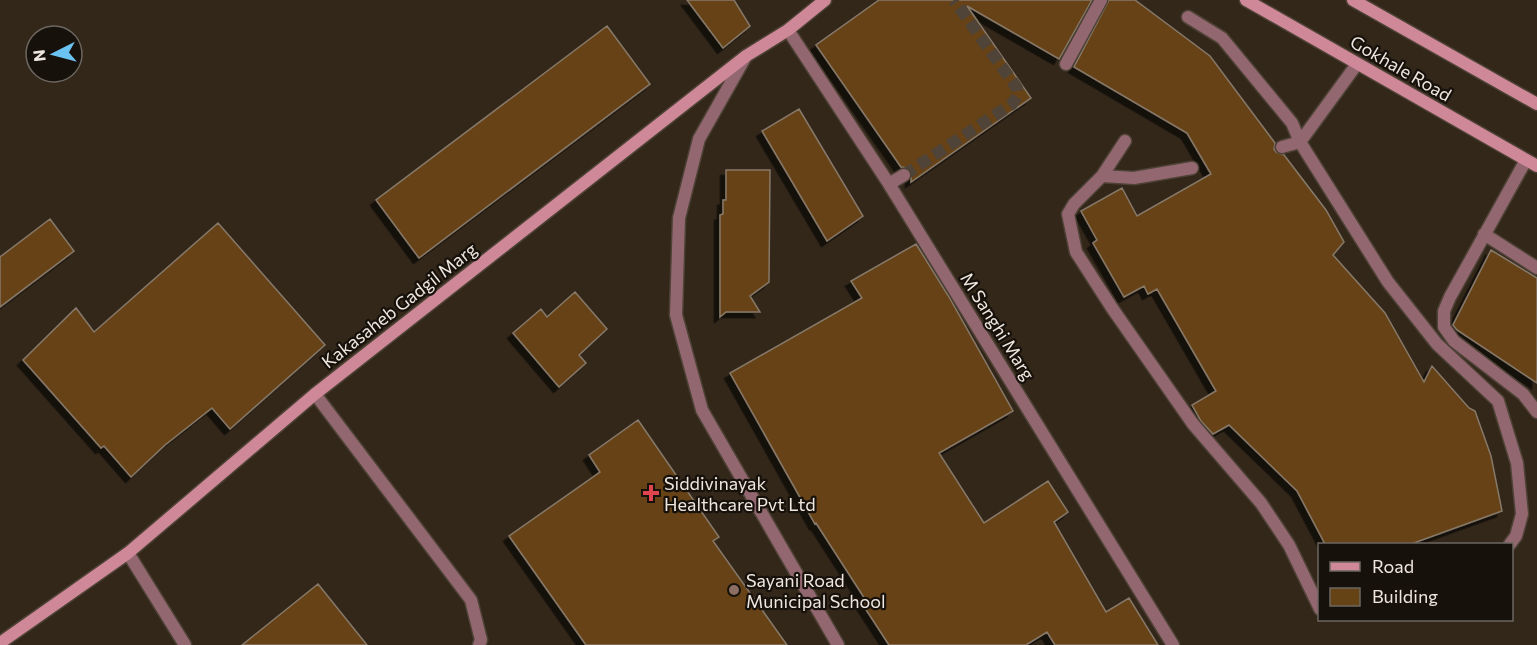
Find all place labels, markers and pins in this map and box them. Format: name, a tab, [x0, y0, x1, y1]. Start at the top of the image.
place label: Siddivinayak Healthcare Pvt Ltd	[664, 472, 816, 515]
marker: Siddivinayak Healthcare Pvt Ltd	[642, 484, 660, 502]
place label: Sayani Road Municipal School	[746, 569, 886, 612]
marker: Sayani Road Municipal School	[727, 583, 741, 597]

